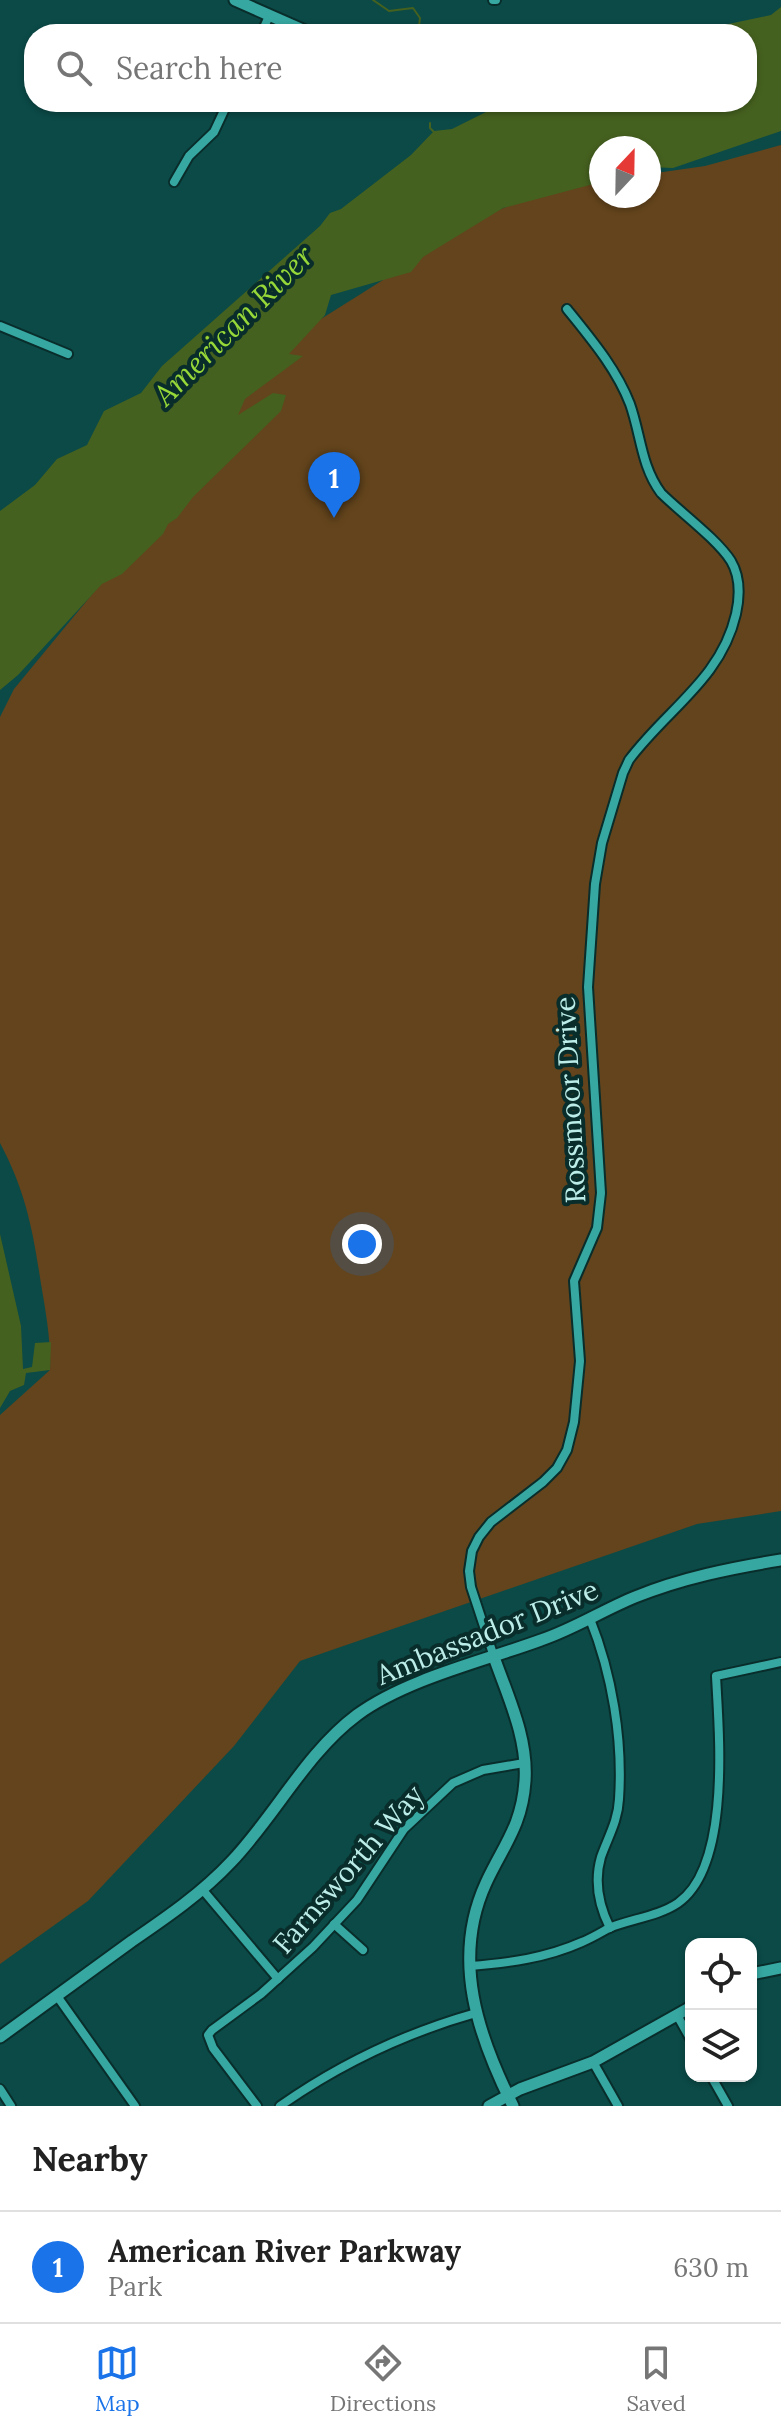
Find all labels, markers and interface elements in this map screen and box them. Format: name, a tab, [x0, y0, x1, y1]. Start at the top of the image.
search box	[24, 24, 757, 112]
icon: search	[52, 46, 96, 90]
text: Search here	[116, 49, 283, 87]
north arrow	[589, 136, 661, 208]
water label: American River	[144, 236, 322, 414]
pin: 1	[308, 452, 360, 518]
street label: Rossmoor Drive	[547, 996, 593, 1204]
your location	[342, 1224, 382, 1264]
street label: Ambassador Drive	[370, 1571, 603, 1693]
street label: Farnsworth Way	[265, 1777, 431, 1961]
map controls	[685, 1938, 757, 2082]
button: locate	[685, 1938, 757, 2010]
button: layers	[685, 2010, 757, 2082]
text: Nearby	[32, 2137, 148, 2180]
text: American River Parkway	[108, 2232, 461, 2270]
text: 1	[53, 2251, 63, 2284]
text: 630 m	[673, 2251, 749, 2284]
text: Park	[108, 2270, 162, 2303]
tab: Map	[95, 2341, 140, 2417]
tab: Directions	[330, 2341, 436, 2417]
tab: Saved	[626, 2341, 686, 2417]

